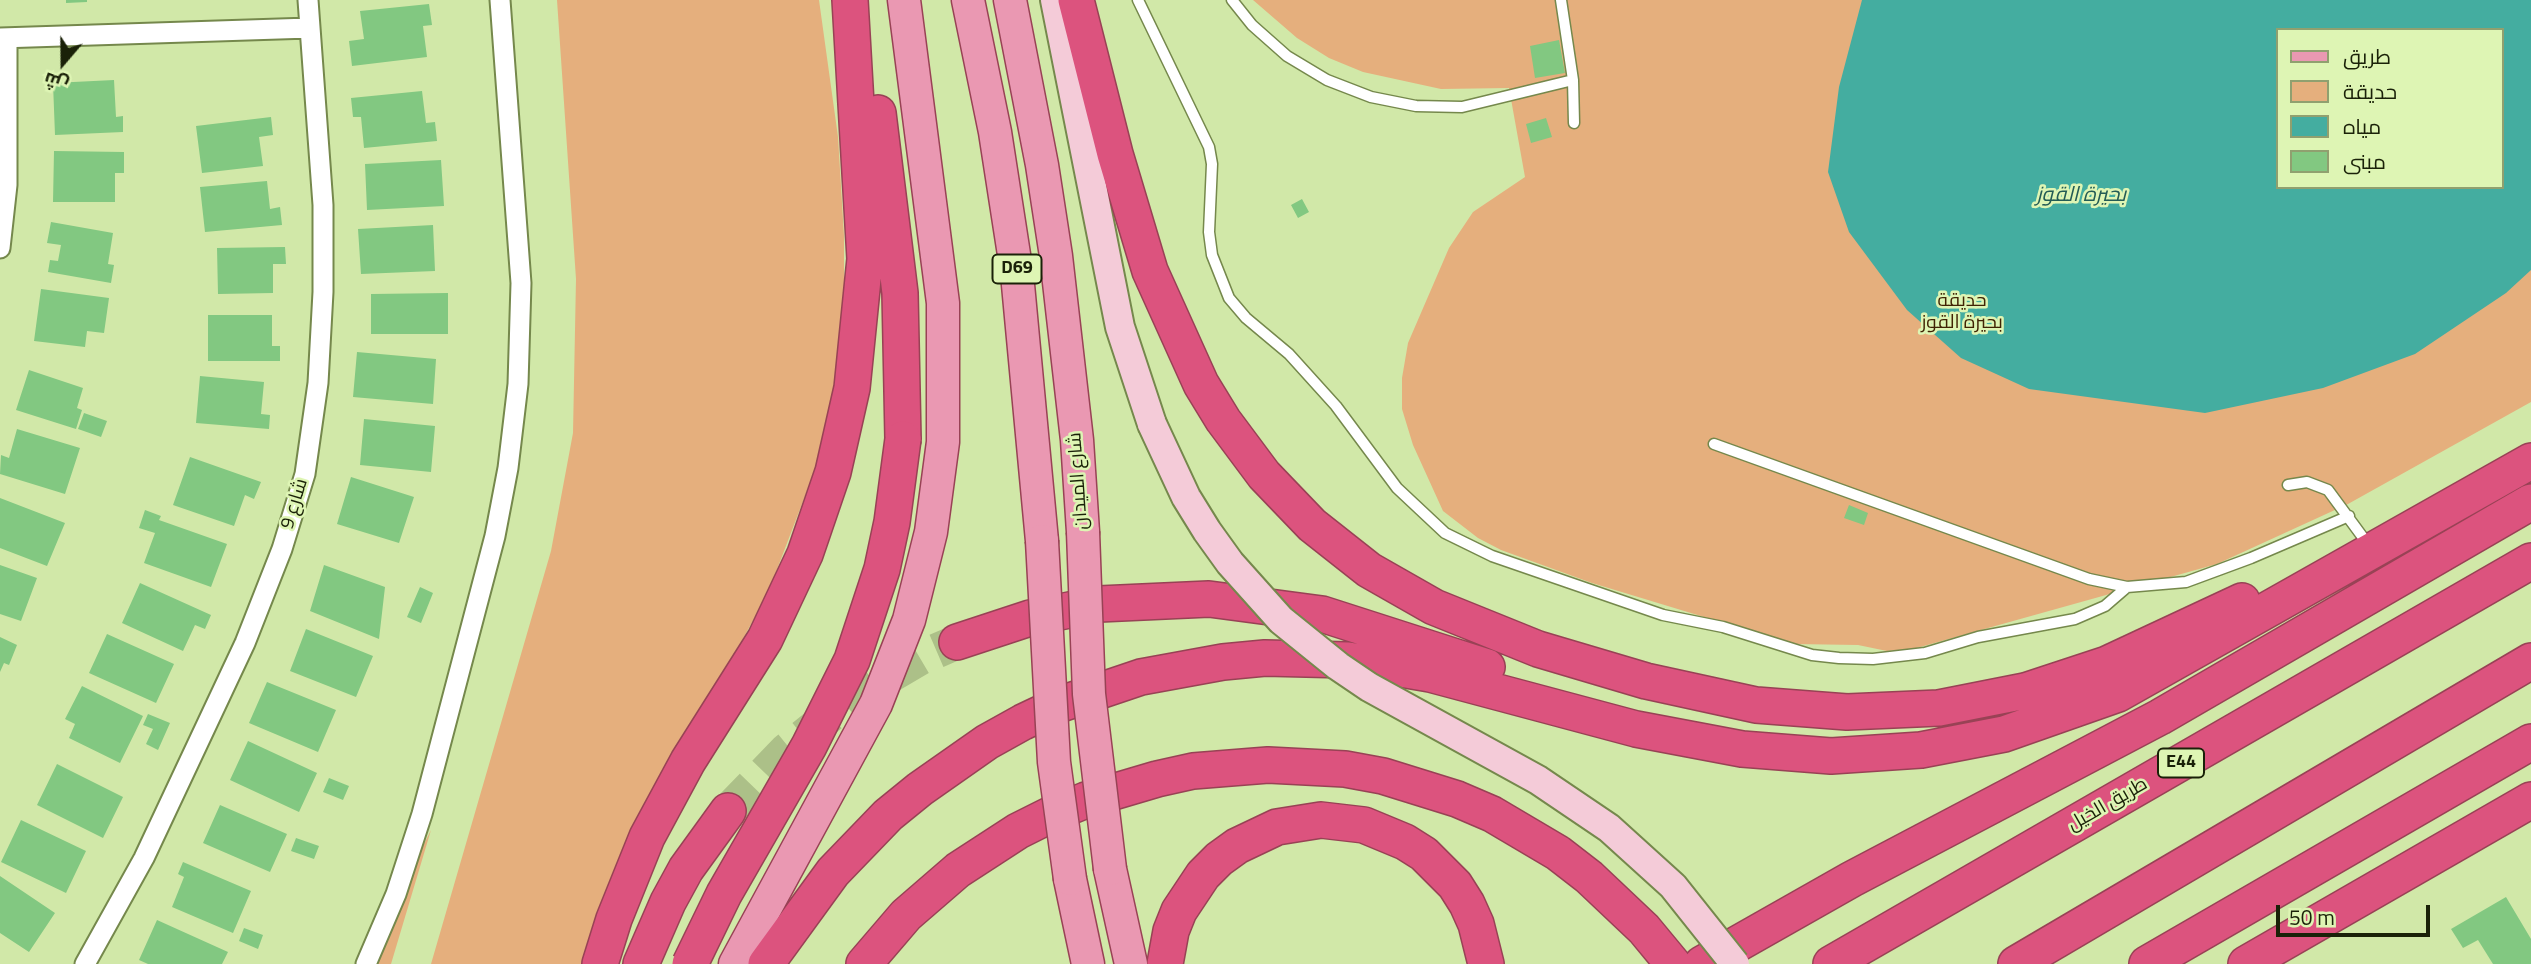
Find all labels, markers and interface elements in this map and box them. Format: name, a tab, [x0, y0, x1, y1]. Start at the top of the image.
north arrow	[28, 28, 98, 98]
legend	[2276, 28, 2503, 189]
text: طريق	[2343, 40, 2391, 72]
text: ش	[39, 65, 72, 101]
text: حديقة	[2343, 75, 2397, 107]
text: مياه	[2343, 110, 2381, 142]
text: مبنى	[2343, 145, 2386, 177]
water label: بحيرة القوز	[2036, 183, 2126, 209]
road number: D69	[992, 255, 1042, 284]
park label: حديقة بحيرة القوز	[1921, 290, 2003, 334]
street label: شارع الميدان	[1064, 431, 1094, 531]
street label: شارع 9	[277, 476, 313, 532]
road number: E44	[2158, 748, 2204, 778]
street label: طريق الخيل	[2064, 773, 2152, 837]
scale bar	[2279, 890, 2433, 934]
text: 50 m	[2289, 901, 2335, 933]

